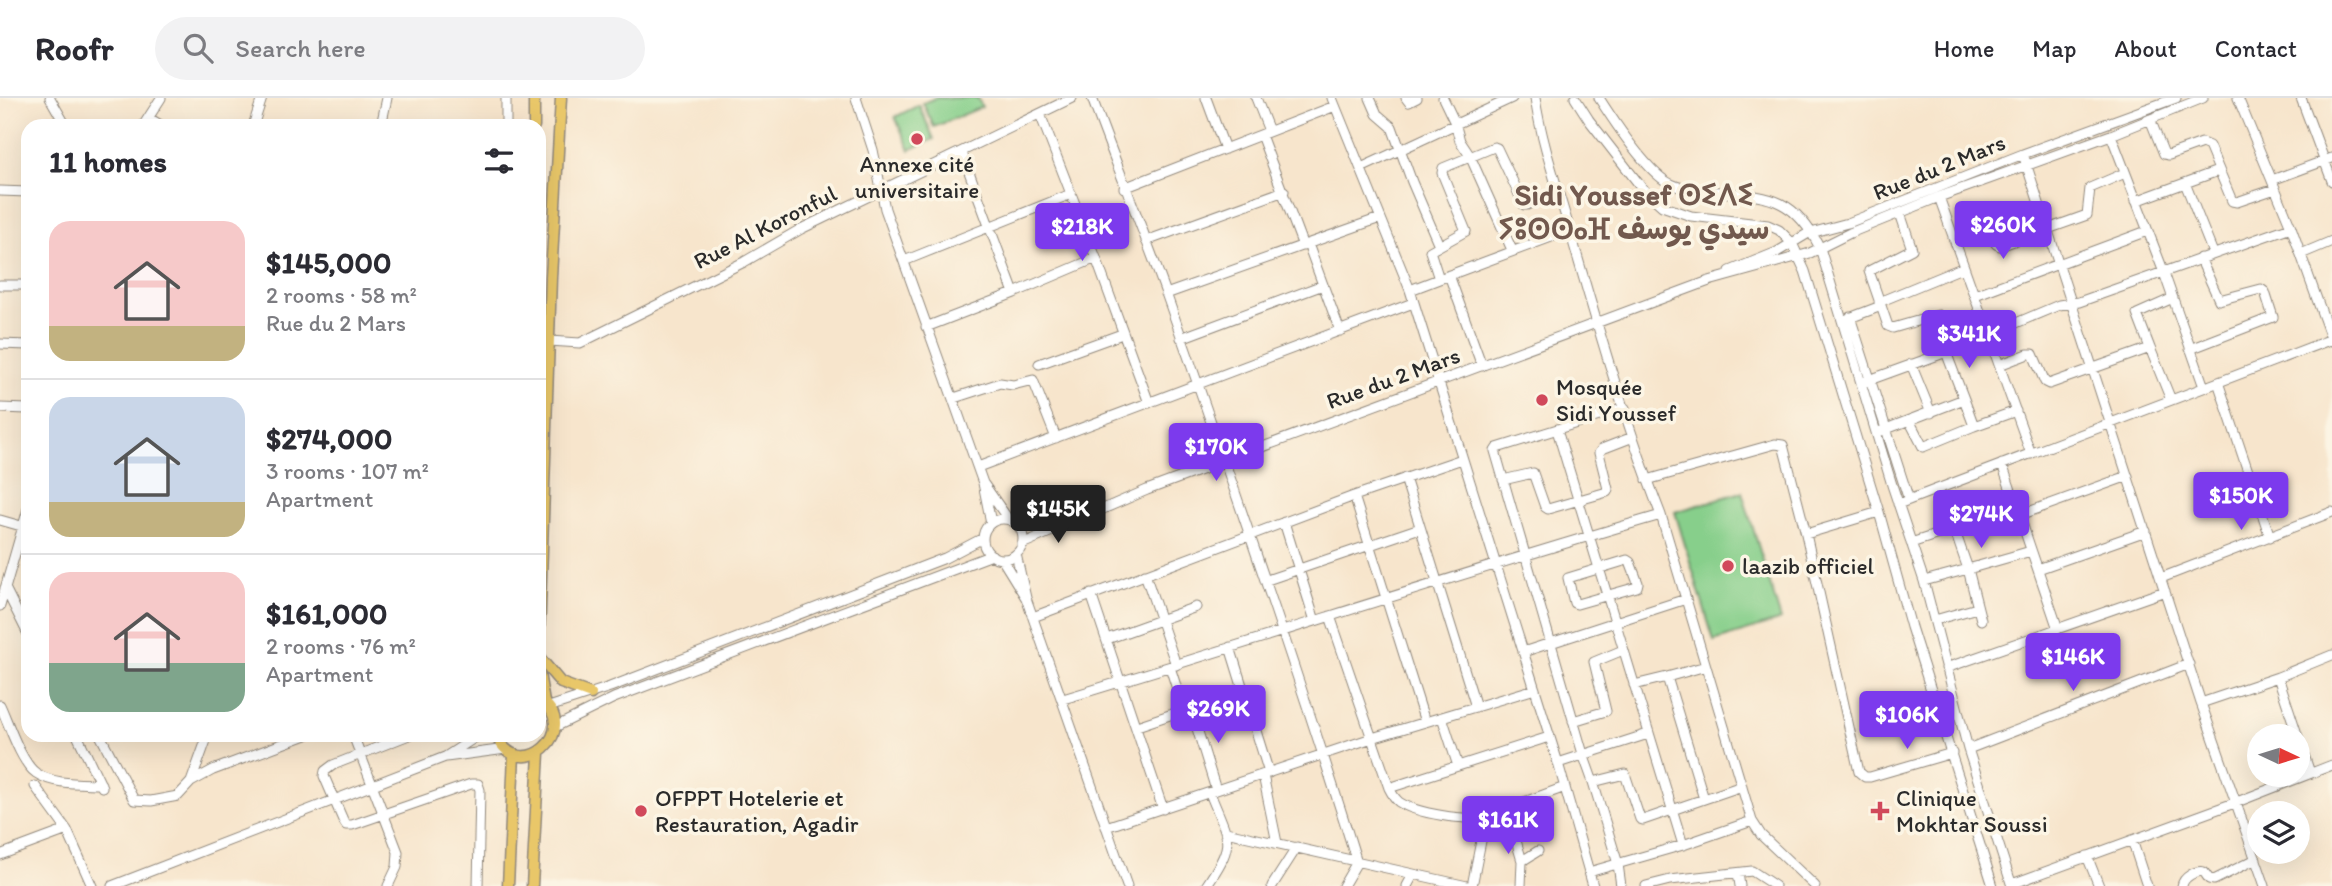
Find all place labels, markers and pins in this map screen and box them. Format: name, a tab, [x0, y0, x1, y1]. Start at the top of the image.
marker: Annexe cité universitaire	[909, 131, 925, 147]
place label: Annexe cité universitaire	[855, 150, 979, 204]
pin: $260K	[1954, 202, 2052, 261]
pin: $218K	[1033, 204, 1131, 263]
pin: $341K	[1920, 310, 2018, 370]
place label: Mosquée Sidi Youssef	[1556, 373, 1677, 427]
marker: Mosquée Sidi Youssef	[1534, 392, 1550, 408]
pin: $170K	[1167, 424, 1265, 483]
pin: $150K	[2192, 472, 2290, 532]
pin: $145K	[1009, 486, 1107, 545]
pin: $274K	[1932, 490, 2030, 550]
place label: laazib officiel	[1742, 552, 1874, 580]
marker: laazib officiel	[1720, 558, 1736, 574]
pin: $146K	[2024, 634, 2122, 693]
pin: $269K	[1169, 686, 1267, 745]
pin: $106K	[1858, 692, 1956, 751]
place label: OFPPT Hotelerie et Restauration, Agadir	[655, 784, 859, 838]
place label: Clinique Mokhtar Soussi	[1896, 784, 2048, 838]
pin: $161K	[1459, 796, 1557, 856]
marker: Clinique Mokhtar Soussi	[1870, 801, 1890, 821]
marker: OFPPT Hotelerie et Restauration, Agadir	[633, 803, 649, 819]

